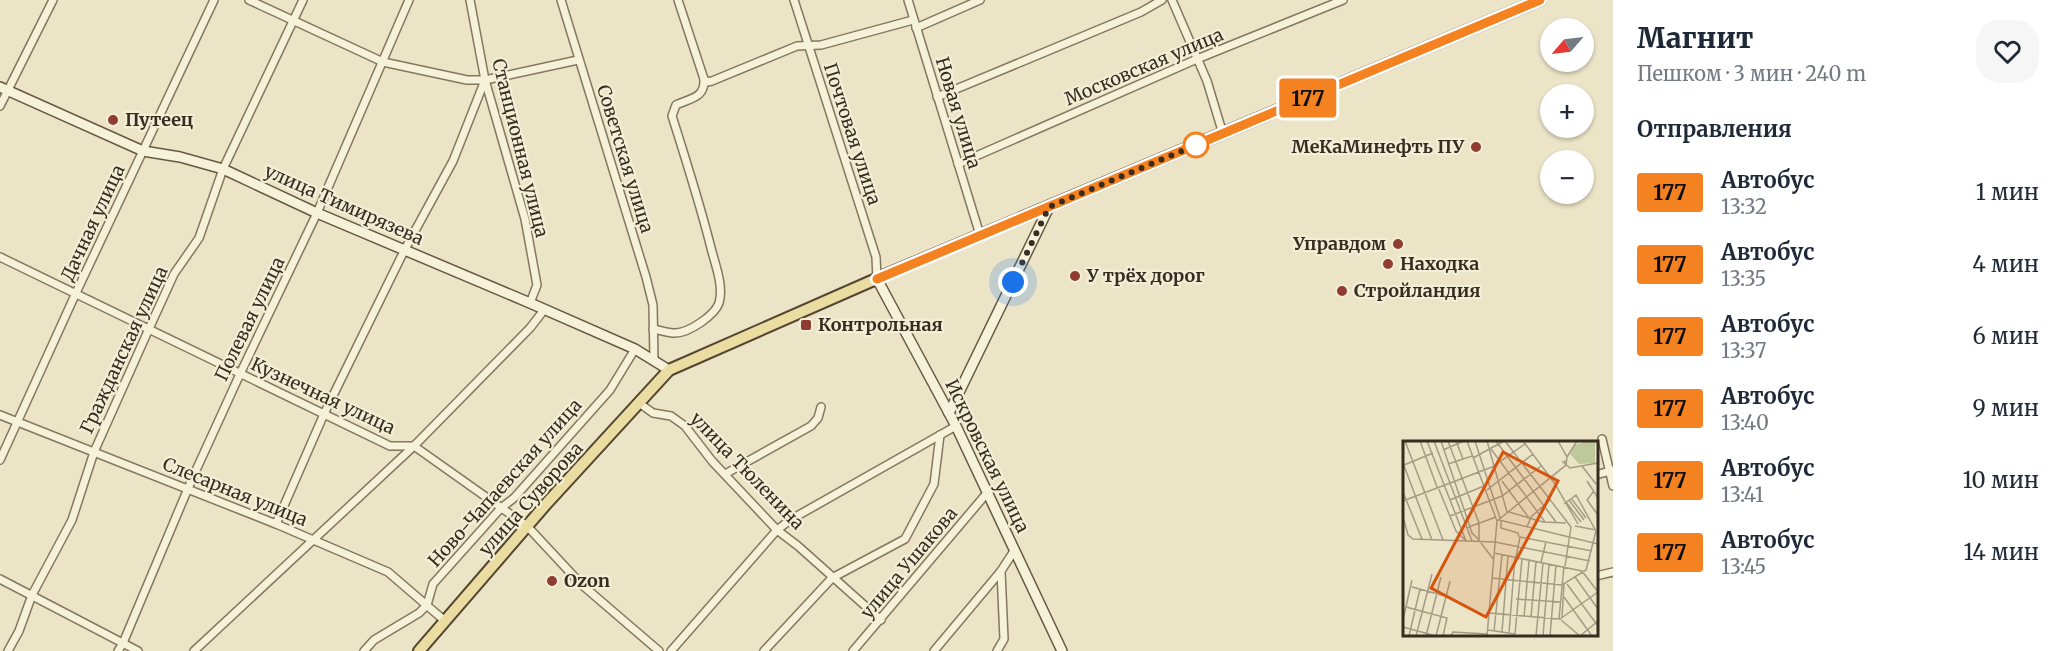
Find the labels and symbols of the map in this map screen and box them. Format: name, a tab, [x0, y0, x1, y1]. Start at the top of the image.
north arrow	[1540, 18, 1594, 72]
street label: Московская улица	[1061, 23, 1227, 110]
street label: Новая улица	[931, 54, 986, 172]
street label: Станционная улица	[487, 56, 554, 240]
street label: Почтовая улица	[819, 60, 886, 208]
line badge: 177	[1274, 78, 1342, 118]
street label: Советская улица	[592, 82, 659, 236]
place label: Путеец	[125, 108, 194, 131]
marker: Путеец	[106, 113, 120, 127]
unlabelled marker	[1183, 132, 1209, 158]
place label: МеКаМинефть ПУ	[1291, 135, 1464, 158]
marker: МеКаМинефть ПУ	[1469, 140, 1483, 154]
street label: улица Тимирязева	[261, 159, 428, 250]
street label: Дачная улица	[56, 161, 130, 285]
place label: Управдом	[1292, 232, 1386, 255]
marker: Управдом	[1391, 237, 1405, 251]
place label: Находка	[1400, 252, 1479, 275]
street label: Полевая улица	[210, 253, 290, 385]
marker: Находка	[1381, 257, 1395, 271]
street label: Гражданская улица	[75, 262, 173, 437]
place label: У трёх дорог	[1086, 264, 1205, 287]
your location	[998, 267, 1028, 297]
marker: У трёх дорог	[1068, 269, 1082, 283]
place label: Стройландия	[1354, 279, 1481, 302]
marker: Стройландия	[1335, 284, 1349, 298]
place label: Контрольная	[818, 313, 943, 336]
marker: Контрольная	[799, 318, 813, 332]
street label: Кузнечная улица	[247, 352, 399, 439]
street label: Искровская улица	[940, 375, 1035, 537]
street label: Ново-Чапаевская улица	[423, 393, 587, 572]
street label: улица Тюленина	[685, 407, 810, 534]
street label: улица Суворова	[474, 437, 588, 560]
inset map	[1403, 441, 1598, 636]
street label: Слесарная улица	[159, 452, 311, 531]
street label: улица Ушакова	[855, 502, 962, 623]
place label: Ozon	[564, 569, 610, 592]
marker: Ozon	[545, 574, 559, 588]

